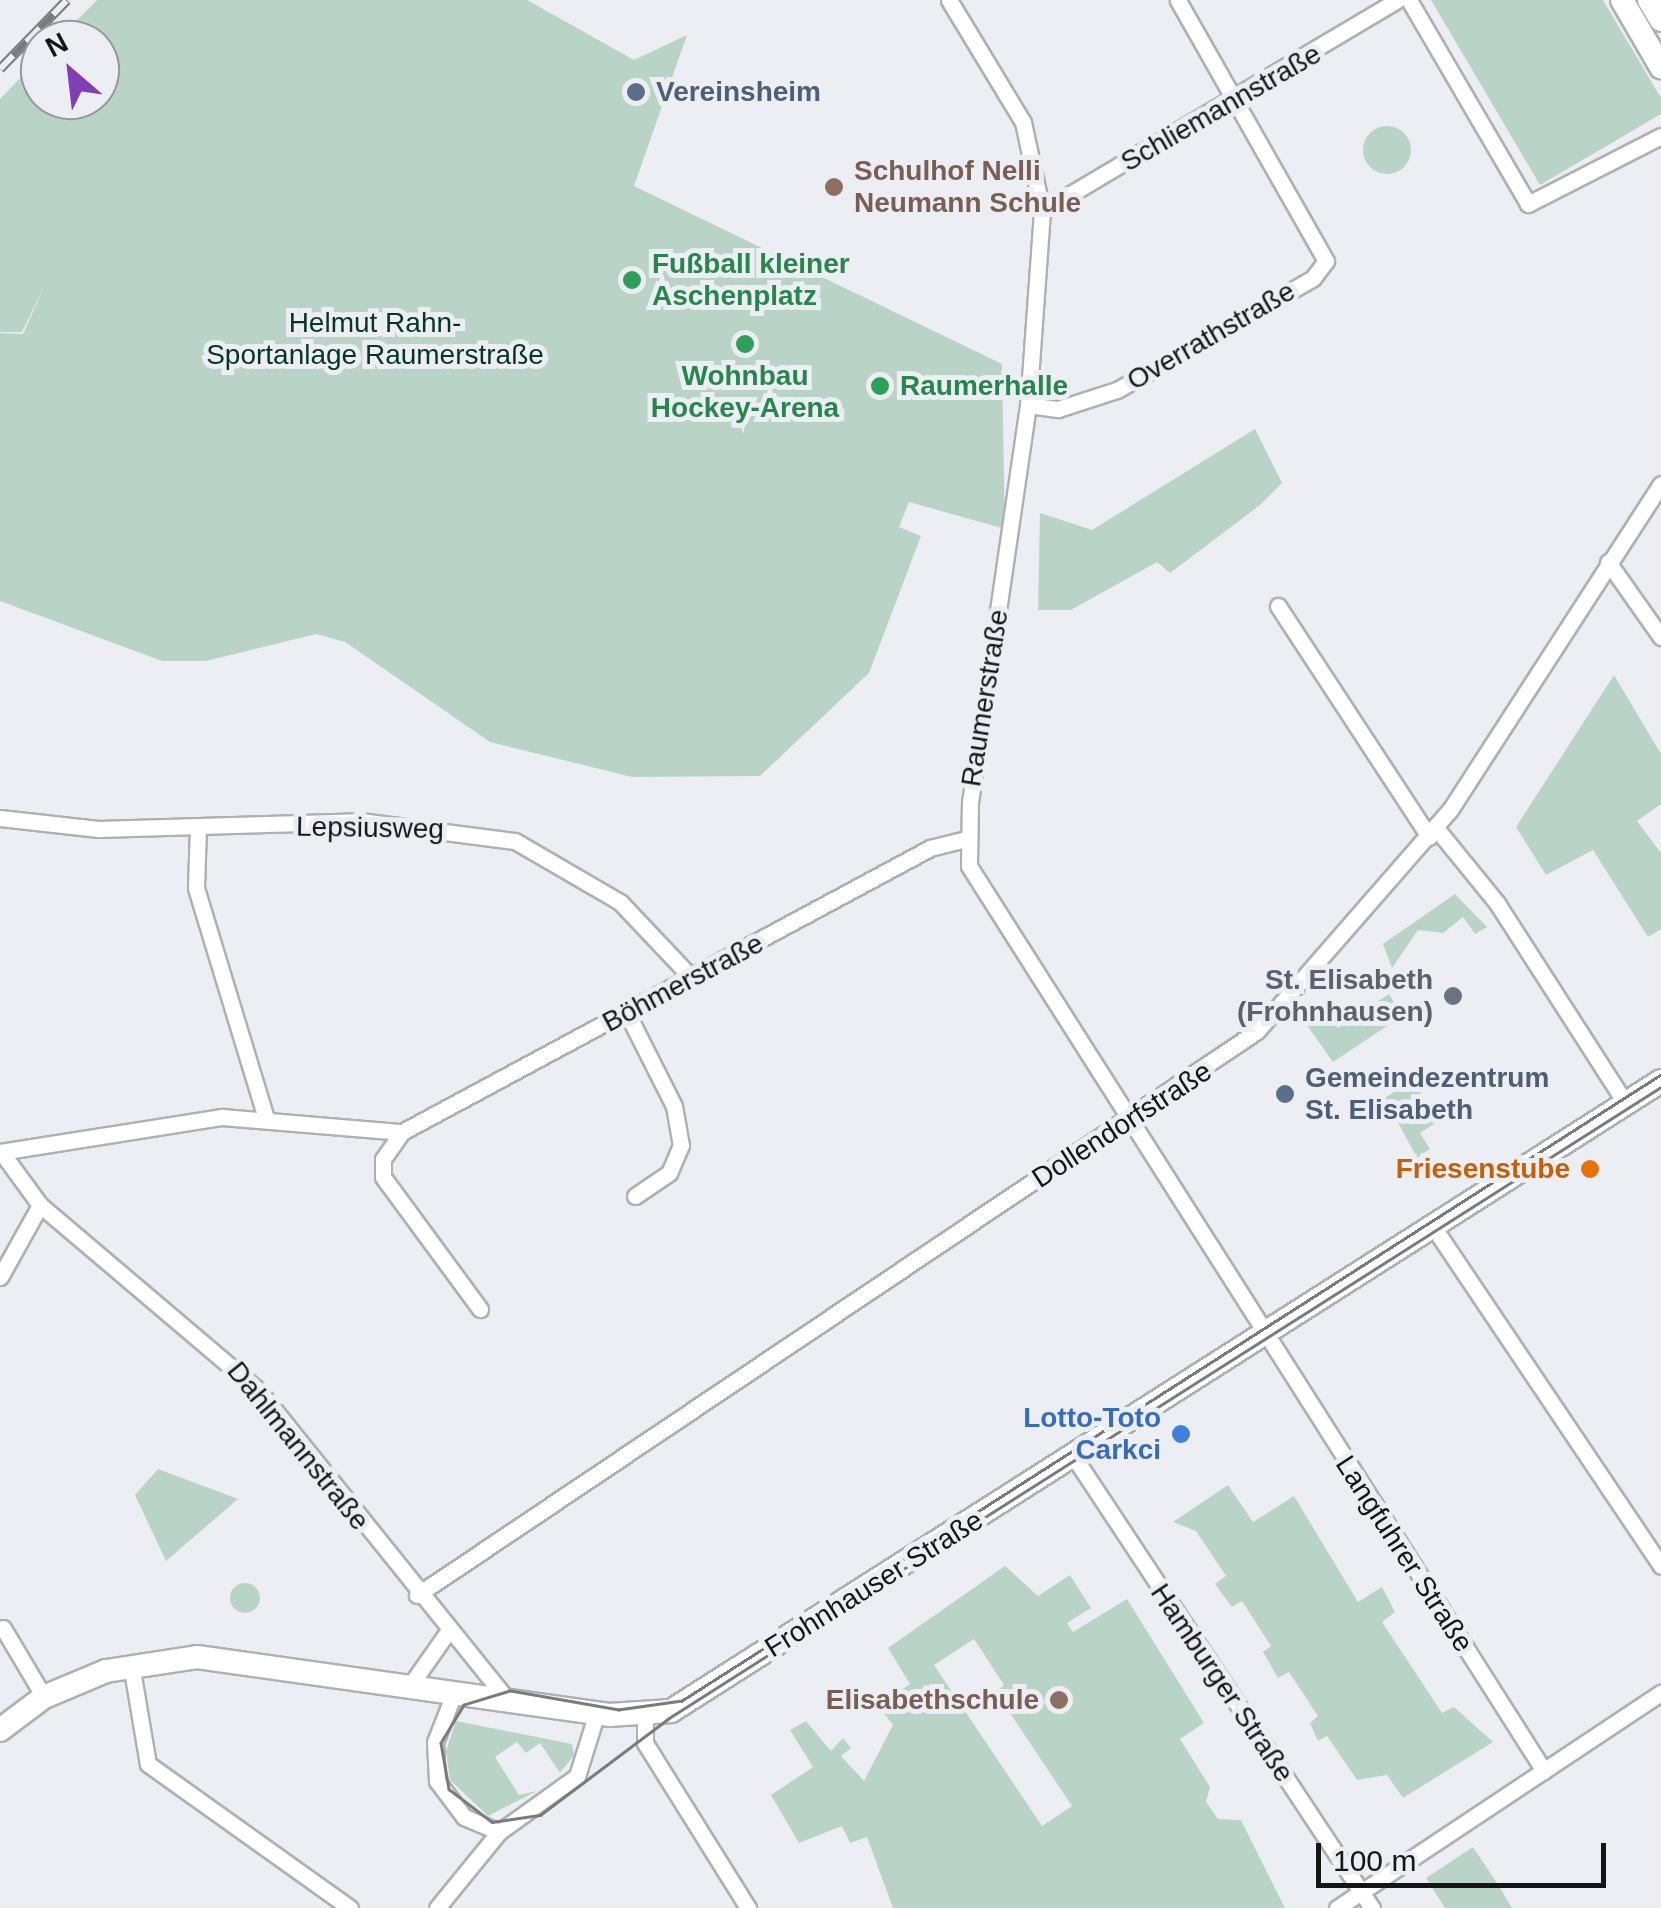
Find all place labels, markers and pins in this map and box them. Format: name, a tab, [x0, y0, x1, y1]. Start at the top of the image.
place label: Vereinsheim	[656, 75, 821, 109]
marker: Vereinsheim	[625, 81, 647, 103]
place label: Schulhof Nelli Neumann Schule	[854, 154, 1081, 220]
marker: Schulhof Nelli Neumann Schule	[823, 176, 845, 198]
place label: Fußball kleiner Aschenplatz	[652, 247, 850, 313]
marker: Fußball kleiner Aschenplatz	[621, 269, 643, 291]
marker: Wohnbau Hockey-Arena	[734, 333, 756, 355]
place label: Wohnbau Hockey-Arena	[651, 359, 839, 425]
place label: Raumerhalle	[900, 369, 1068, 403]
marker: Raumerhalle	[869, 375, 891, 397]
place label: St. Elisabeth (Frohnhausen)	[1237, 963, 1433, 1029]
marker: St. Elisabeth (Frohnhausen)	[1442, 985, 1464, 1007]
place label: Gemeindezentrum St. Elisabeth	[1305, 1061, 1549, 1127]
marker: Gemeindezentrum St. Elisabeth	[1274, 1083, 1296, 1105]
place label: Friesenstube	[1396, 1152, 1570, 1186]
marker: Friesenstube	[1579, 1158, 1601, 1180]
place label: Lotto-Toto Carkci	[1023, 1401, 1161, 1467]
marker: Lotto-Toto Carkci	[1170, 1423, 1192, 1445]
place label: Elisabethschule	[826, 1683, 1039, 1717]
marker: Elisabethschule	[1048, 1689, 1070, 1711]

